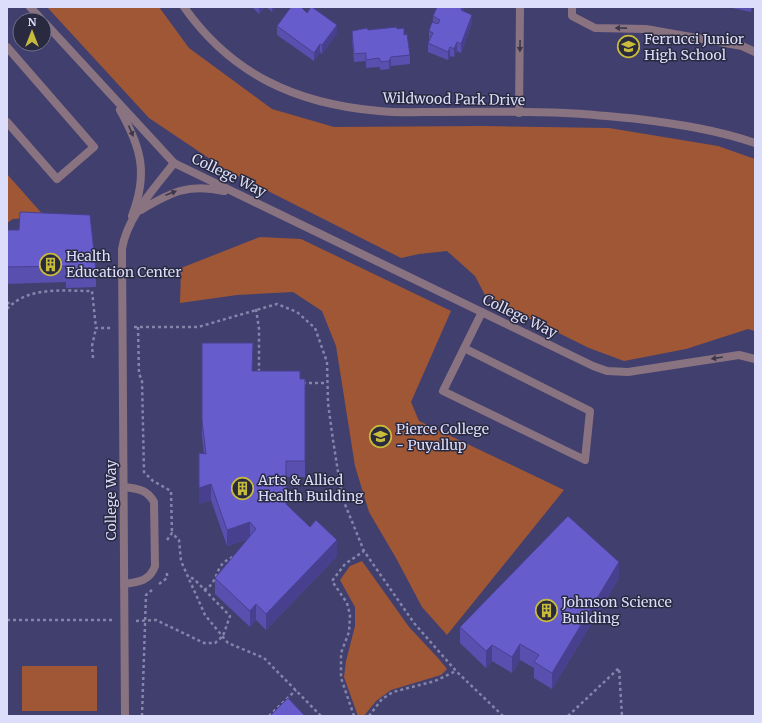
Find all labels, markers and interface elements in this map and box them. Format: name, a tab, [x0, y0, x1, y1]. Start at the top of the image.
north arrow	[12, 12, 52, 52]
text: N	[28, 15, 37, 29]
one-way arrow	[614, 25, 627, 31]
place label: Ferrucci Junior High School	[644, 30, 744, 64]
school or university icon: Ferrucci Junior High School	[615, 34, 641, 60]
one-way arrow	[517, 40, 523, 53]
street label: Wildwood Park Drive	[382, 89, 525, 109]
one-way arrow	[128, 126, 134, 137]
street label: College Way	[189, 149, 270, 201]
one-way arrow	[166, 190, 178, 196]
place label: Health Education Center	[66, 247, 181, 281]
building icon: Health Education Center	[37, 251, 63, 277]
street label: College Way	[480, 290, 561, 342]
one-way arrow	[711, 355, 723, 361]
place label: Pierce College - Puyallup	[396, 420, 489, 454]
school or university icon: Pierce College - Puyallup	[368, 424, 394, 450]
street label: College Way	[102, 459, 120, 540]
place label: Arts & Allied Health Building	[257, 471, 364, 505]
building icon: Arts & Allied Health Building	[230, 475, 256, 501]
place label: Johnson Science Building	[561, 593, 672, 627]
building icon: Johnson Science Building	[533, 597, 559, 623]

